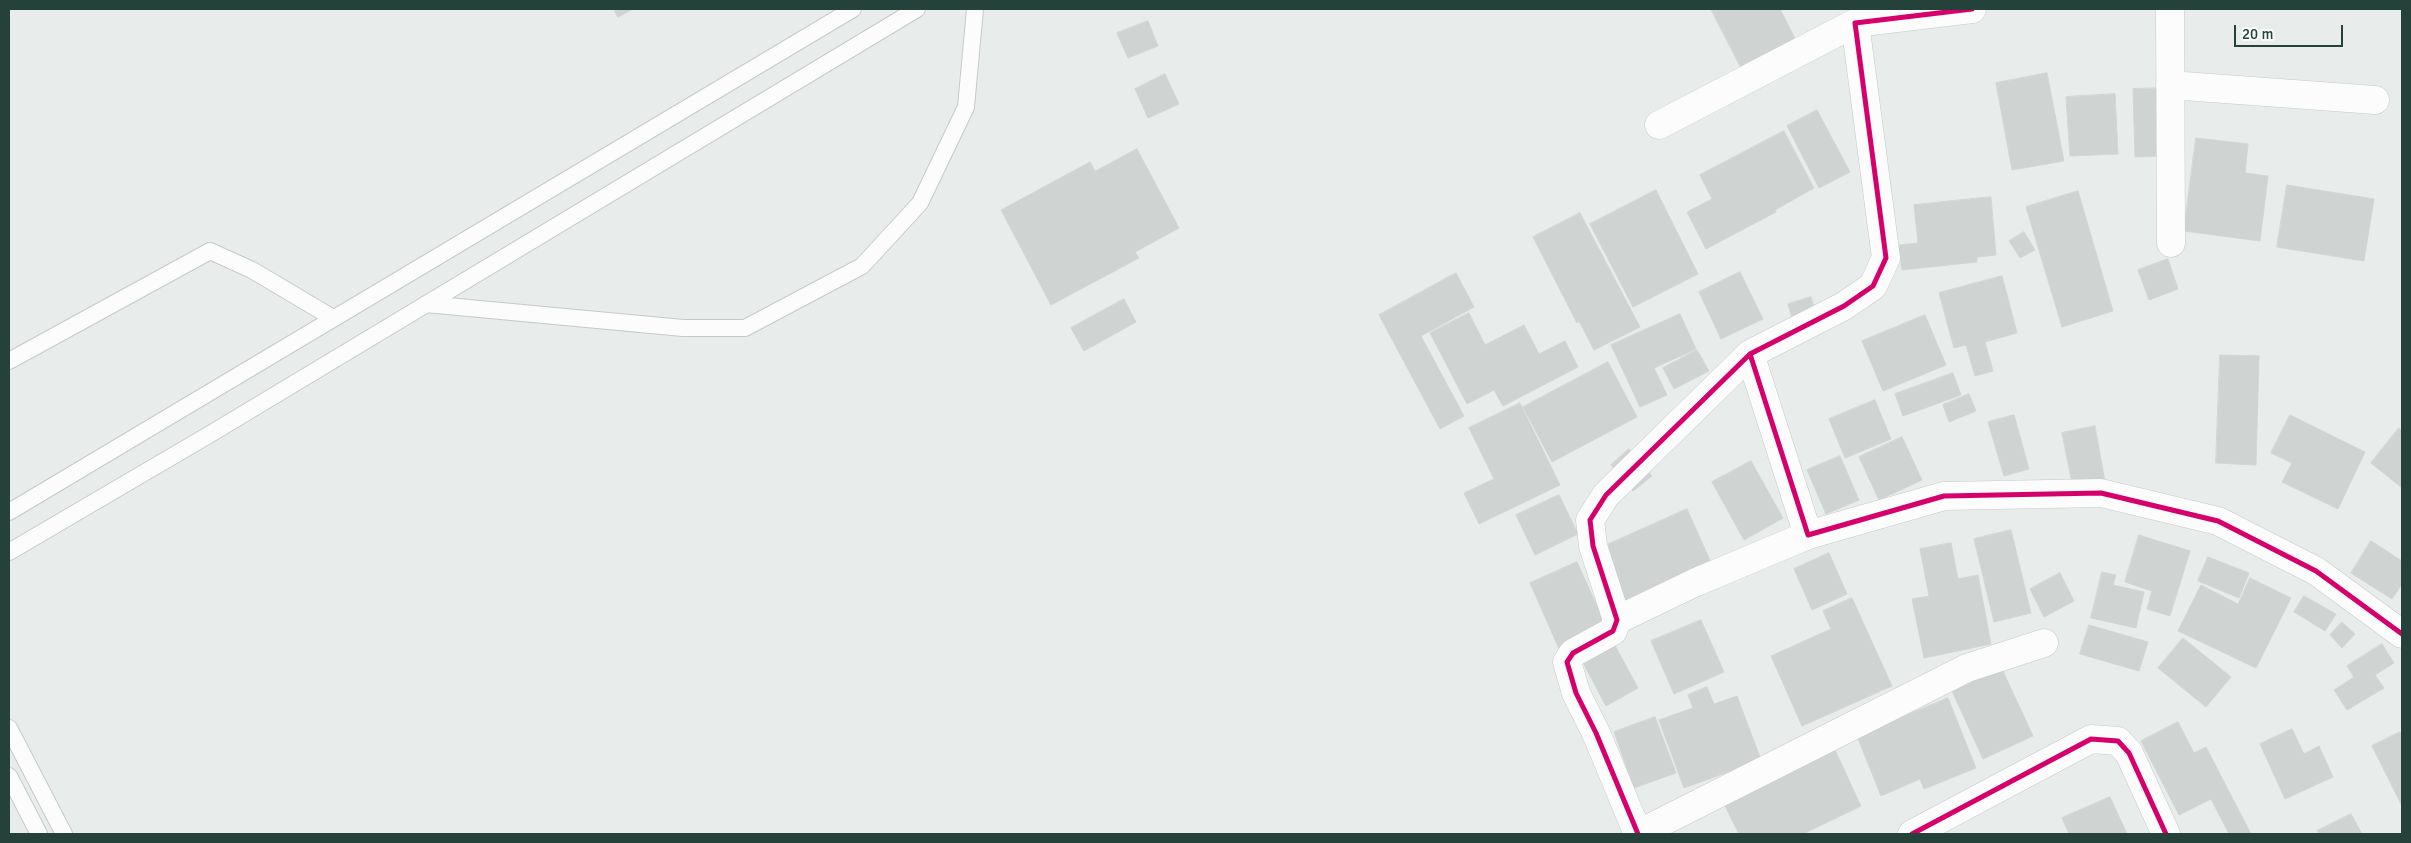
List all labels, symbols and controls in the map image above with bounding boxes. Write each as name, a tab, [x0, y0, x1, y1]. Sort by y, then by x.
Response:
scale bar	[2236, 15, 2345, 47]
text: 20 m	[2242, 25, 2273, 43]

